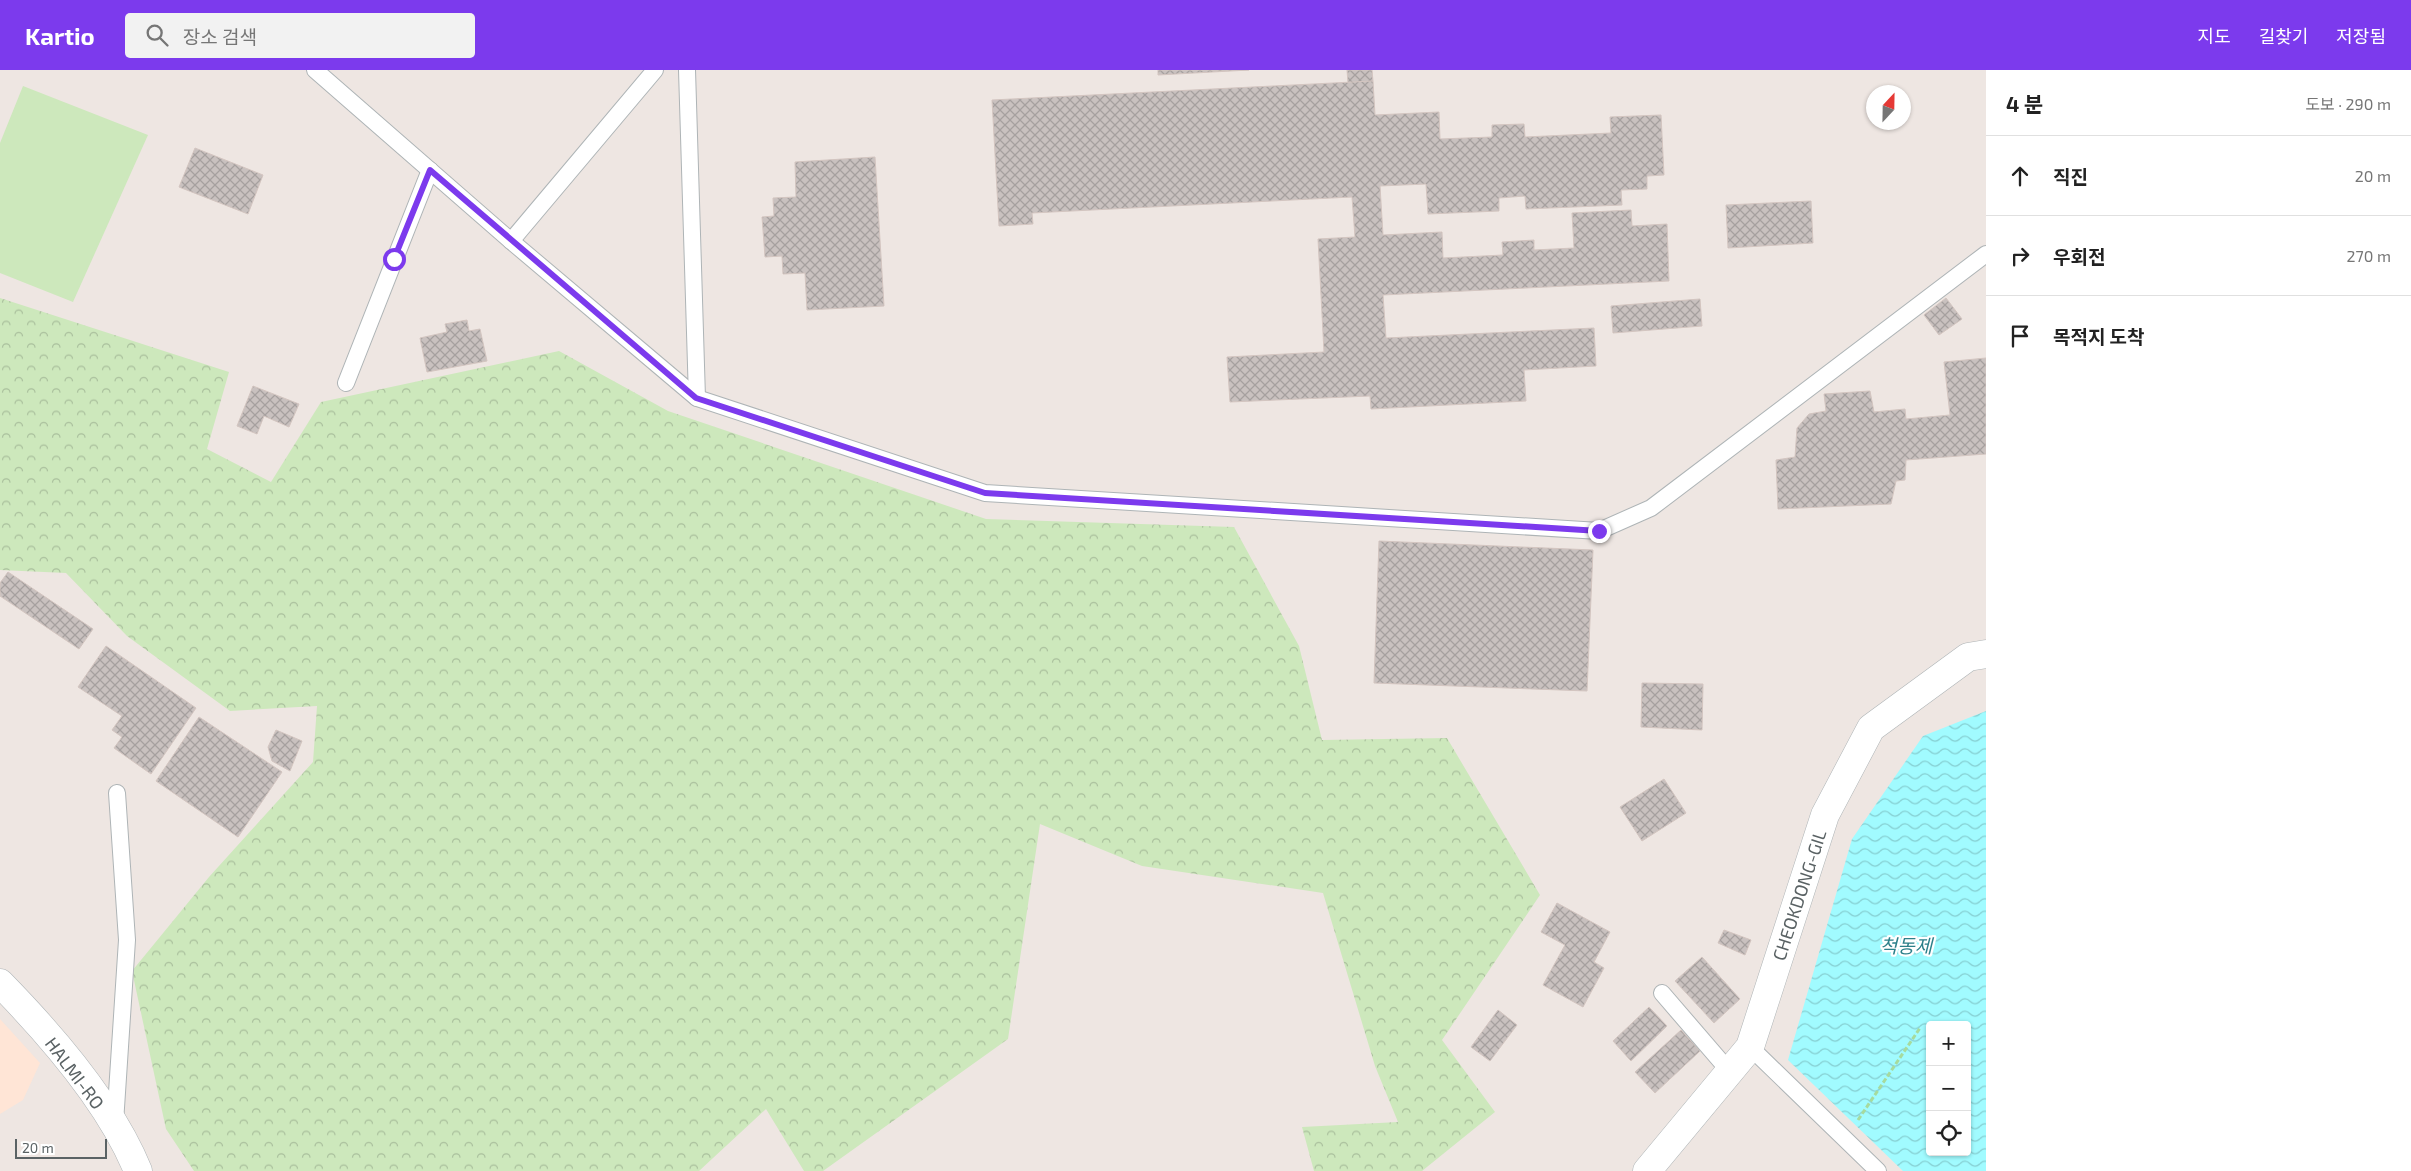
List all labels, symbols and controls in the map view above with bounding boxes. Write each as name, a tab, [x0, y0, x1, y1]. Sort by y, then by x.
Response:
search box	[125, 13, 475, 58]
text: Kartio	[25, 21, 95, 50]
icon: search	[143, 21, 171, 49]
text: 장소 검색	[183, 25, 257, 48]
text: 지도	[2198, 25, 2231, 47]
text: 길찾기	[2259, 25, 2308, 47]
text: 저장됨	[2336, 25, 2386, 47]
north arrow	[1866, 85, 1911, 130]
text: 4 분	[2006, 91, 2043, 116]
text: 도보 · 290 m	[2305, 94, 2391, 113]
icon: ahead	[2006, 162, 2034, 190]
text: 직진	[2053, 165, 2088, 188]
text: 20 m	[2355, 166, 2391, 185]
icon: right	[2006, 242, 2034, 270]
text: 우회전	[2053, 245, 2105, 268]
text: 270 m	[2347, 246, 2391, 265]
route start	[383, 248, 406, 271]
icon: arrive	[2006, 322, 2034, 350]
text: 목적지 도착	[2053, 325, 2145, 348]
route end	[1588, 520, 1611, 543]
street label: CHEOKDONG-GIL	[1767, 827, 1831, 963]
water label: 척동제	[1880, 934, 1935, 957]
map controls	[1926, 1021, 1971, 1156]
button: +	[1926, 1021, 1971, 1066]
street label: HALMI-RO	[41, 1033, 109, 1113]
button: −	[1926, 1066, 1971, 1111]
button: locate	[1926, 1111, 1971, 1156]
scale bar	[15, 1136, 108, 1159]
text: 20 m	[22, 1139, 54, 1156]

